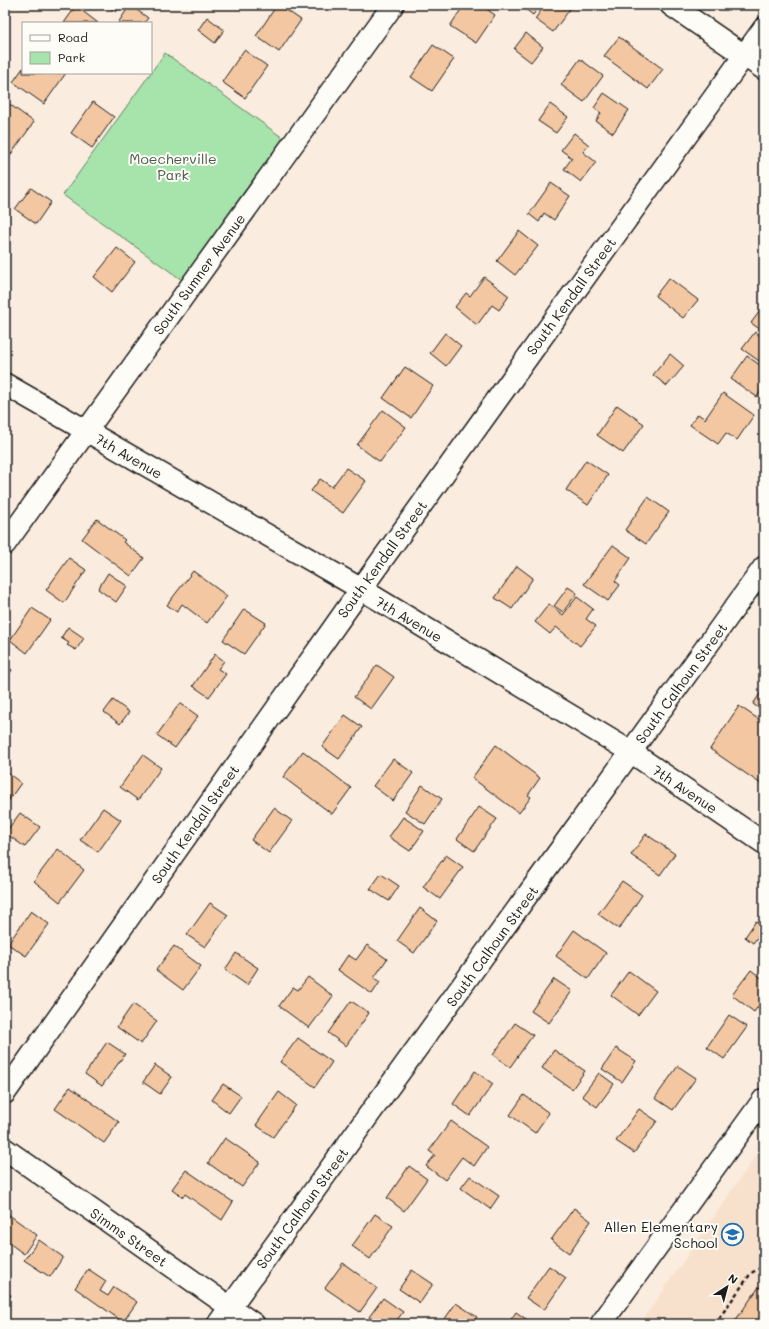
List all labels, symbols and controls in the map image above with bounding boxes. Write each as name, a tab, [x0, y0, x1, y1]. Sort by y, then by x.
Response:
legend	[22, 22, 152, 74]
text: Road	[58, 29, 88, 45]
text: Park	[58, 49, 85, 65]
park label: Moecherville Park	[129, 149, 217, 184]
street label: South Sumner Avenue	[149, 210, 249, 338]
street label: South Kendall Street	[522, 233, 620, 359]
street label: 7th Avenue	[92, 429, 166, 483]
street label: South Kendall Street	[333, 496, 431, 622]
street label: 7th Avenue	[372, 592, 446, 646]
street label: South Calhoun Street	[631, 619, 731, 747]
street label: 7th Avenue	[649, 760, 721, 818]
street label: South Kendall Street	[147, 761, 243, 887]
street label: South Calhoun Street	[442, 882, 542, 1010]
street label: South Calhoun Street	[252, 1144, 352, 1272]
street label: Simms Street	[87, 1203, 171, 1271]
place label: Allen Elementary School	[603, 1217, 718, 1252]
school or university icon: Allen Elementary School	[720, 1221, 746, 1247]
north arrow	[707, 1267, 747, 1307]
text: N	[725, 1270, 741, 1287]

